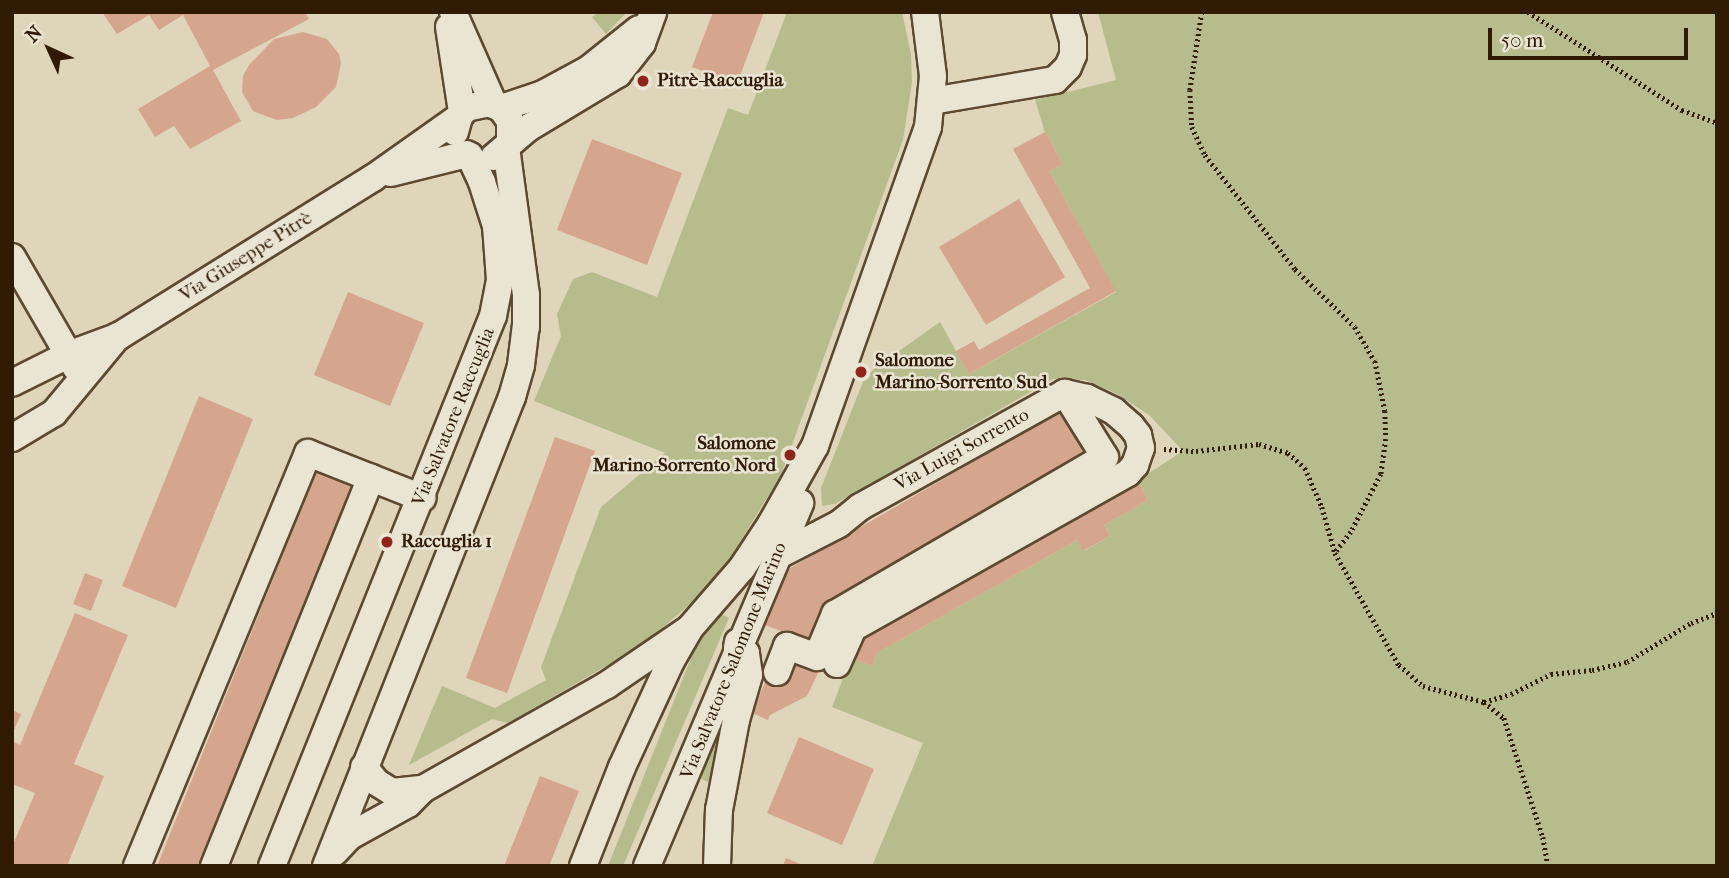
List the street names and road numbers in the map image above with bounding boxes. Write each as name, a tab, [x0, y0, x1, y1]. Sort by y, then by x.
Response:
street label: Via Giuseppe Pitrè	[175, 207, 317, 307]
street label: Via Salvatore Raccuglia	[408, 324, 500, 510]
street label: Via Luigi Sorrento	[891, 404, 1033, 496]
street label: Via Salvatore Salomone Marino	[676, 539, 792, 783]

